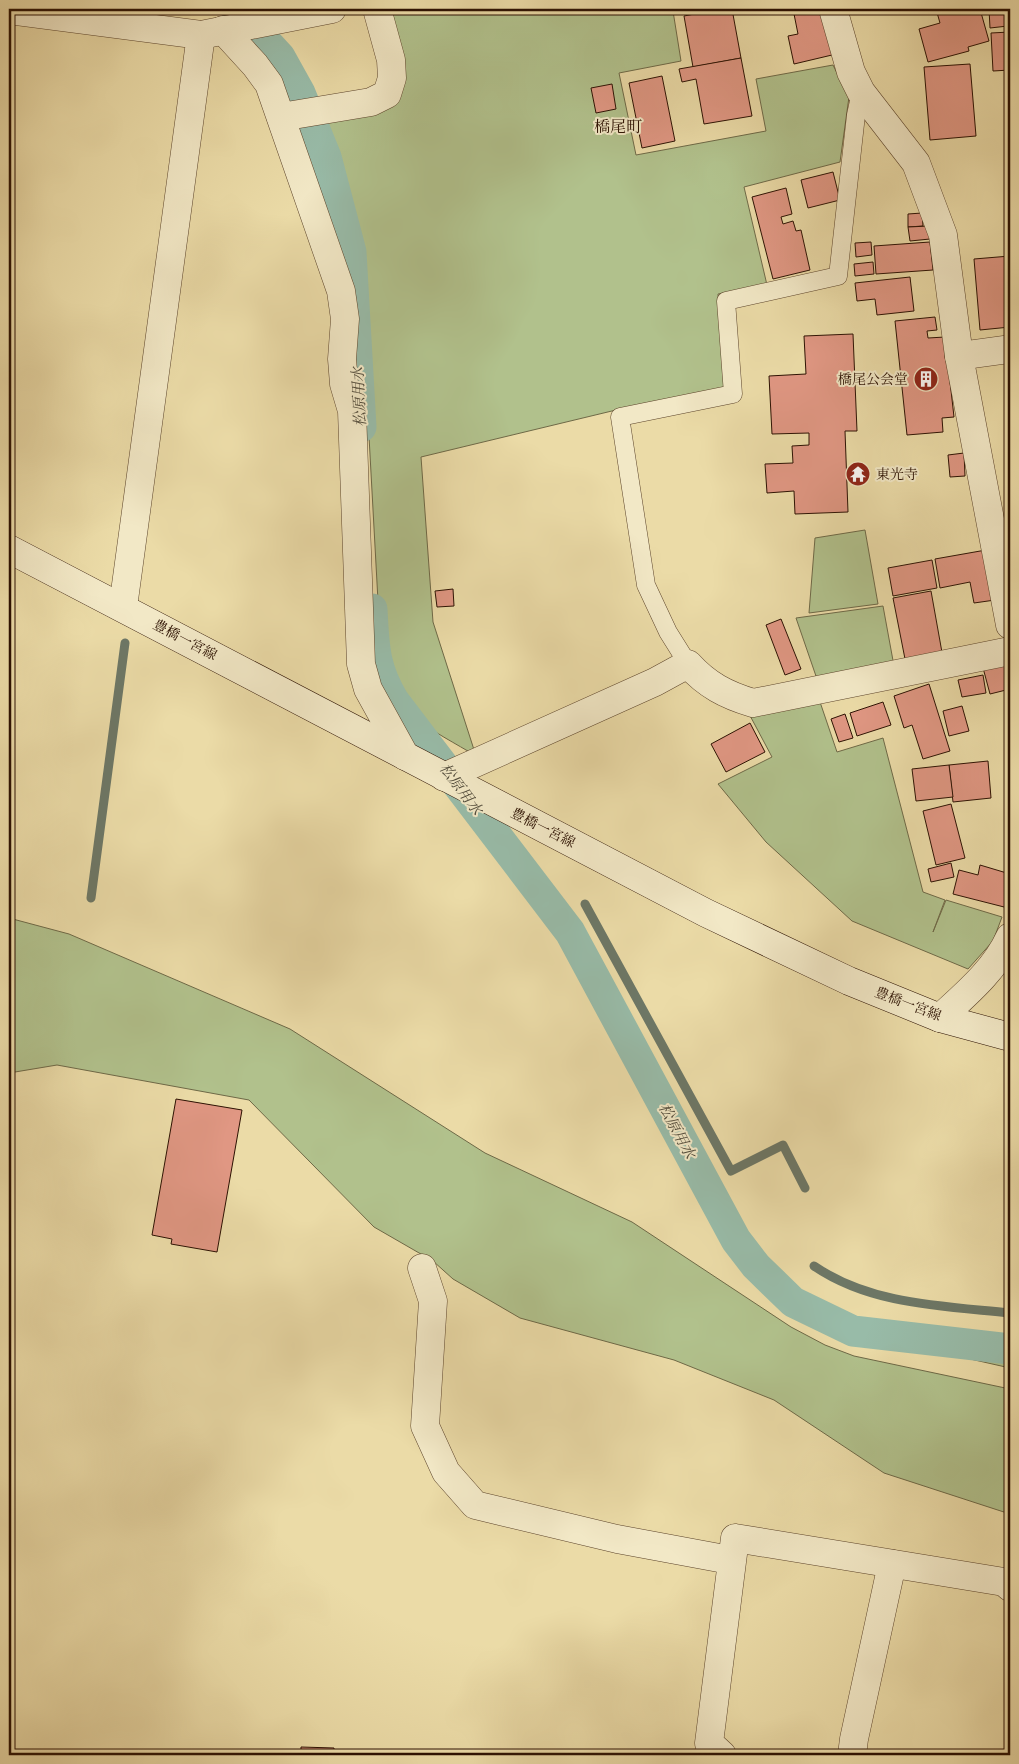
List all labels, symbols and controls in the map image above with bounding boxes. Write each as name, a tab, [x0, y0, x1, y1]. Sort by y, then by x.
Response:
district label: 橋尾町	[594, 117, 642, 136]
water label: 松原用水	[348, 365, 370, 427]
building icon: 橋尾公会堂	[913, 366, 939, 392]
place label: 橋尾公会堂	[838, 371, 908, 388]
temple icon: 東光寺	[845, 461, 871, 487]
place label: 東光寺	[876, 466, 918, 483]
street label: 豊橋一宮線	[150, 616, 220, 664]
water label: 松原用水	[436, 760, 487, 820]
street label: 豊橋一宮線	[508, 805, 578, 851]
street label: 豊橋一宮線	[872, 984, 944, 1024]
water label: 松原用水	[655, 1100, 700, 1163]

